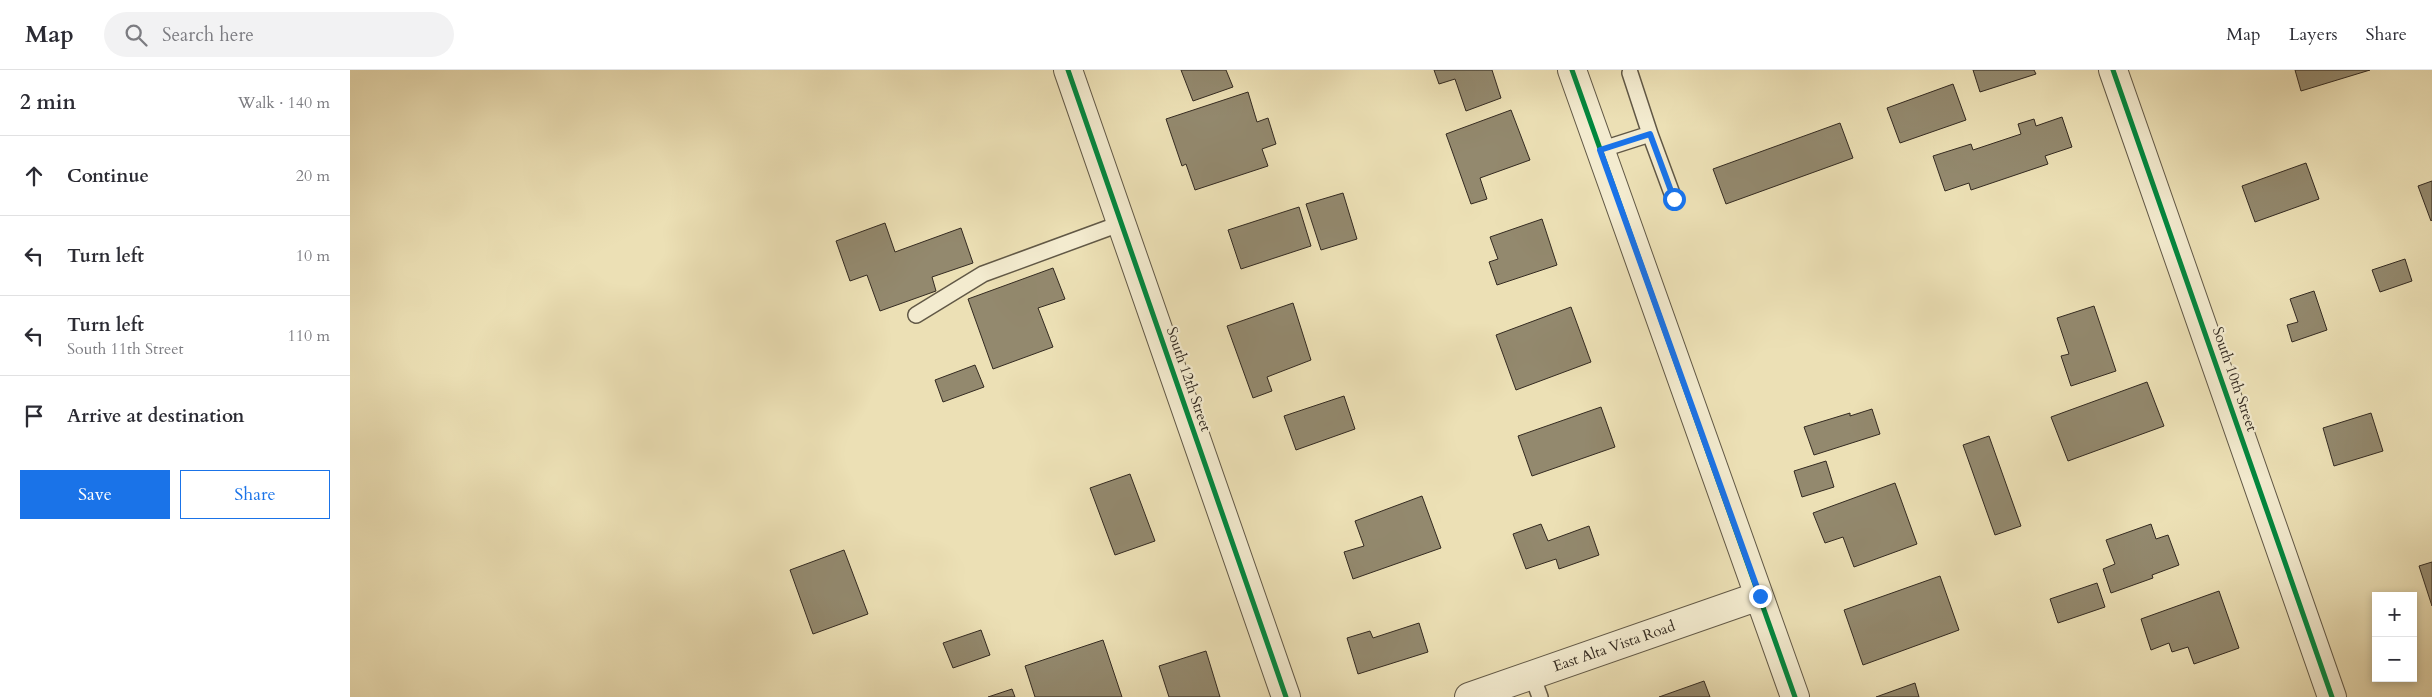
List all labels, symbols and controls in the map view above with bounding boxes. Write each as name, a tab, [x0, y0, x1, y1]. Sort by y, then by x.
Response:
search box	[104, 12, 454, 57]
text: Map	[25, 18, 74, 51]
icon: search	[122, 21, 150, 49]
text: Search here	[162, 22, 254, 48]
text: Map	[2226, 22, 2261, 47]
text: Layers	[2289, 22, 2338, 47]
text: Share	[2366, 22, 2407, 47]
text: 2 min	[20, 88, 76, 117]
text: Walk · 140 m	[238, 92, 330, 114]
icon: ahead	[20, 162, 48, 190]
text: Continue	[67, 163, 149, 189]
text: 20 m	[296, 165, 330, 187]
route start	[1663, 188, 1686, 211]
icon: left	[20, 242, 48, 270]
text: Turn left	[67, 243, 144, 269]
text: 10 m	[296, 245, 330, 267]
text: Turn left	[67, 312, 144, 338]
icon: left	[20, 322, 48, 350]
street label: South 12th Street	[1162, 324, 1216, 434]
street label: South 10th Street	[2208, 324, 2262, 434]
text: 110 m	[288, 325, 330, 347]
text: South 11th Street	[67, 338, 184, 360]
icon: arrive	[20, 402, 48, 430]
text: Arrive at destination	[67, 403, 244, 429]
button: Save	[20, 470, 170, 519]
button: Share	[180, 470, 330, 519]
route end	[1749, 585, 1772, 608]
map controls	[2372, 592, 2417, 682]
button: +	[2372, 592, 2417, 637]
street label: East Alta Vista Road	[1550, 616, 1678, 676]
button: −	[2372, 637, 2417, 682]

